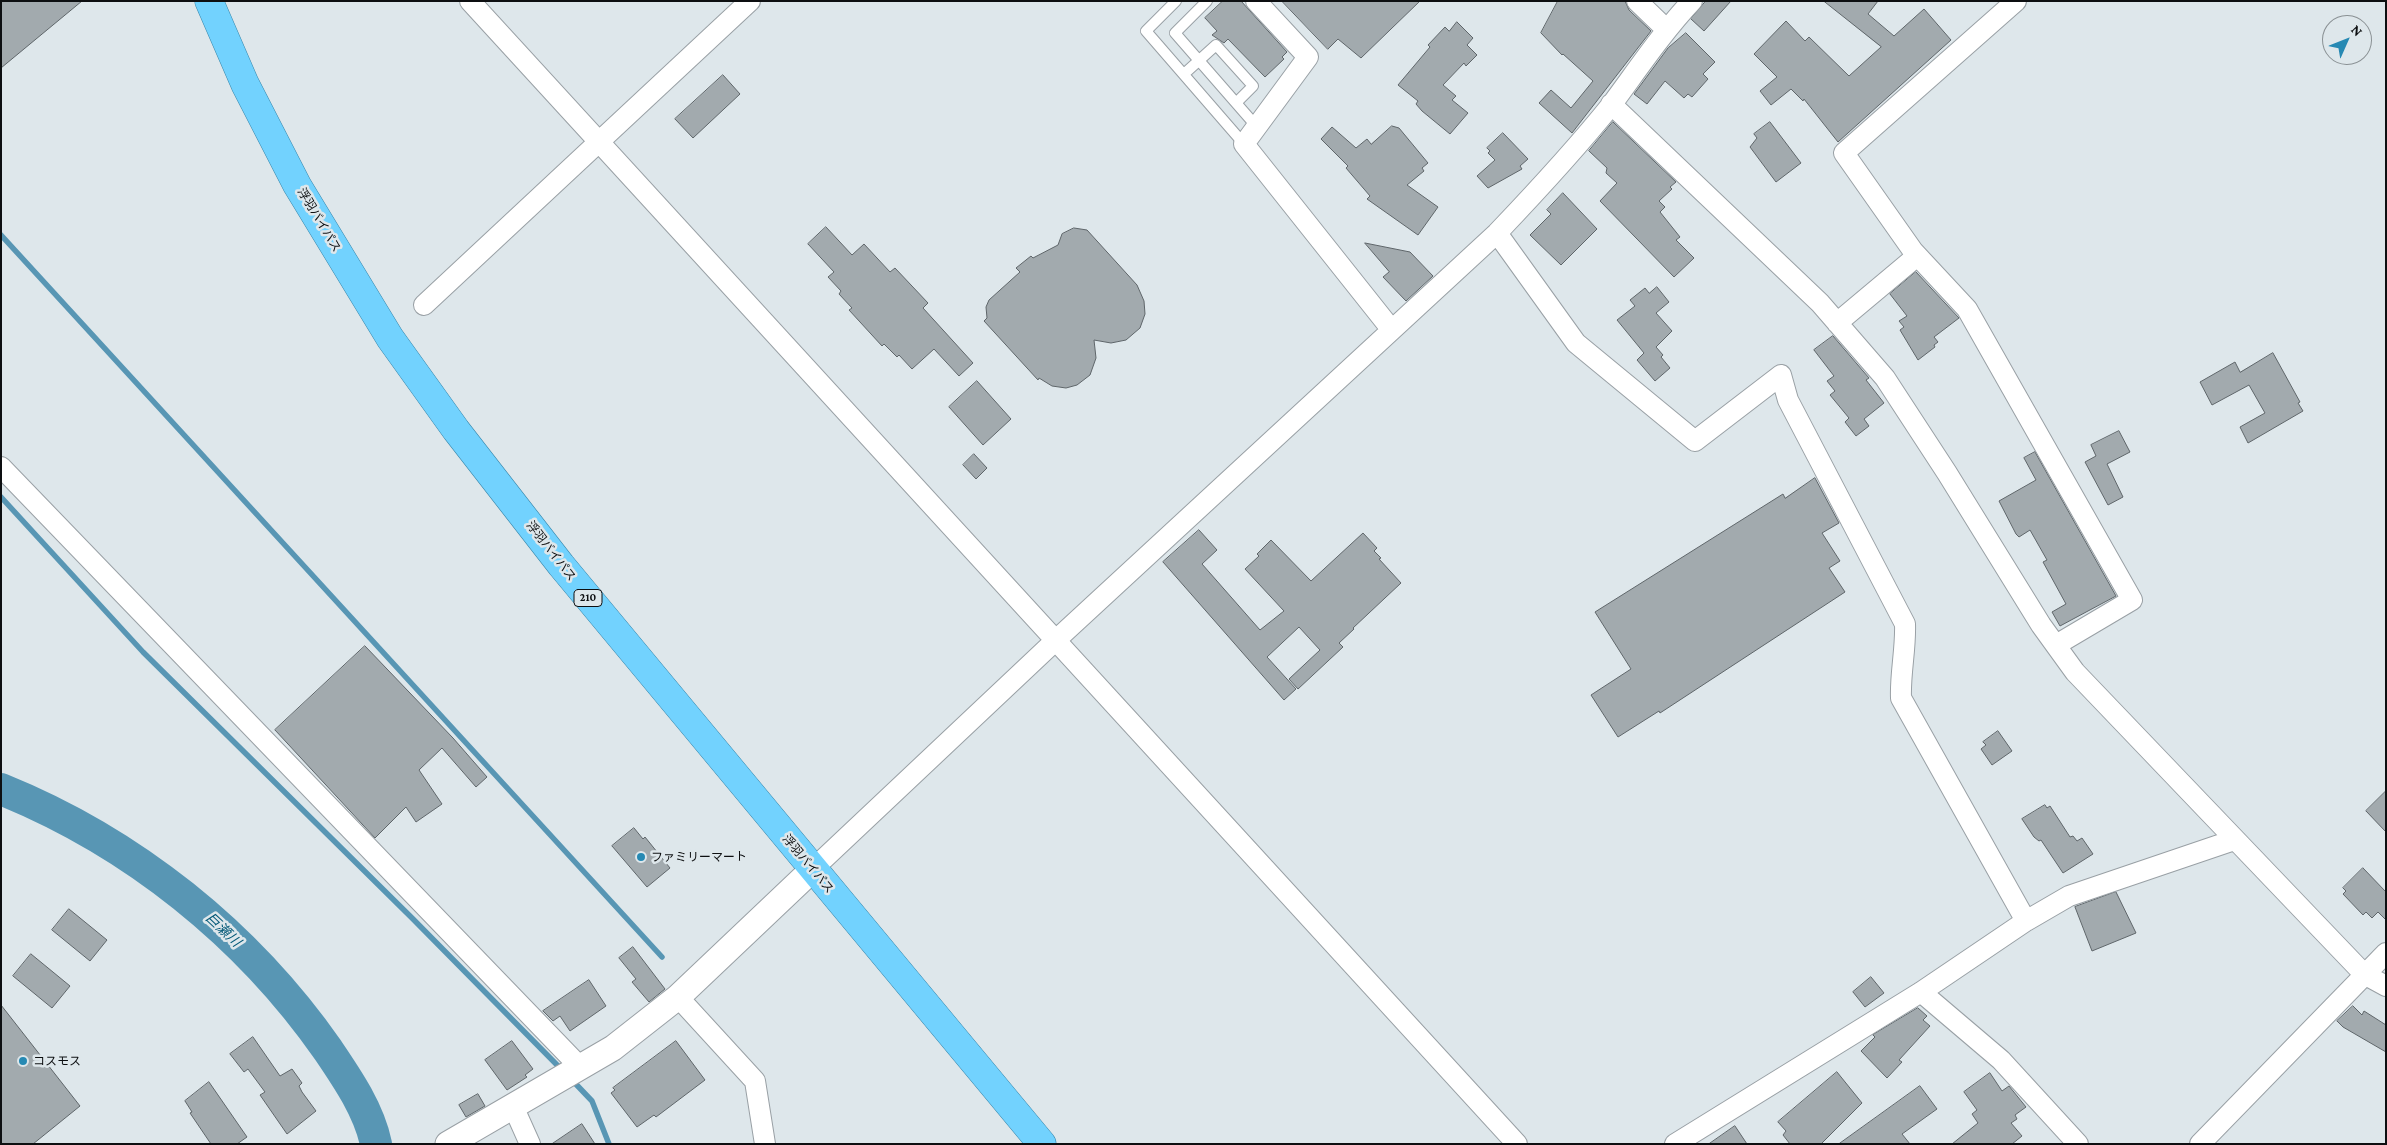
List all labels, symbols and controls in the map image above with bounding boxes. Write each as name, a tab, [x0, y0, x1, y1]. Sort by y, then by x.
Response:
north arrow	[2322, 15, 2372, 65]
text: N	[2348, 21, 2366, 39]
street label: 浮羽バイパス	[294, 185, 344, 255]
street label: 浮羽バイパス	[523, 518, 579, 584]
road number: 210	[574, 590, 602, 606]
street label: 浮羽バイパス	[779, 832, 837, 896]
place label: ファミリーマート	[651, 850, 747, 864]
marker: ファミリーマート	[635, 851, 647, 863]
water label: 巨瀬川	[202, 910, 244, 950]
place label: コスモス	[33, 1054, 81, 1068]
marker: コスモス	[17, 1055, 29, 1067]

